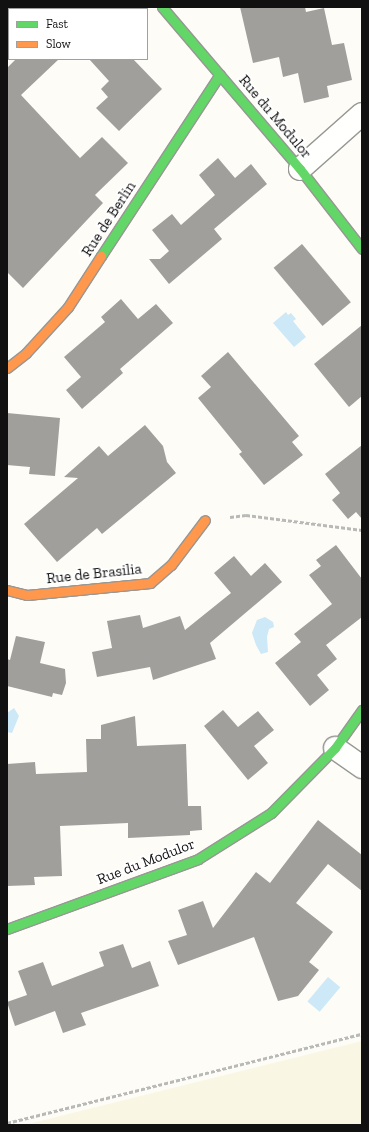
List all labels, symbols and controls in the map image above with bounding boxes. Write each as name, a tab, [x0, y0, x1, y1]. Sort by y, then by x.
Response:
legend	[8, 8, 148, 60]
text: Fast	[46, 17, 68, 31]
text: Slow	[46, 37, 71, 51]
street label: Rue du Modulor	[235, 72, 315, 162]
street label: Rue de Berlin	[78, 178, 140, 260]
street label: Rue de Brasilia	[46, 560, 142, 588]
street label: Rue du Modulor	[95, 835, 197, 889]

